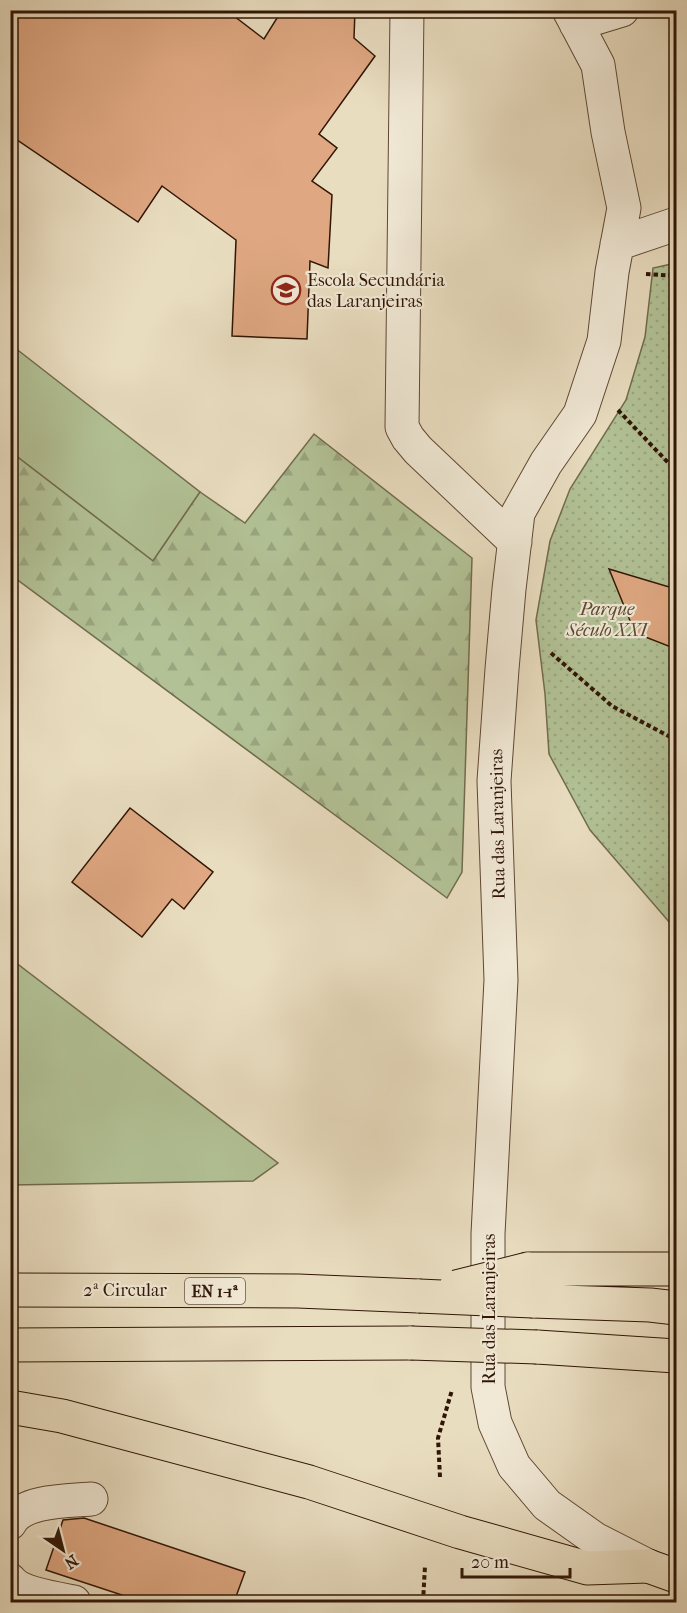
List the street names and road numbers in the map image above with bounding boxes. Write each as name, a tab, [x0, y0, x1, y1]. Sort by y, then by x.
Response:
street label: Rua das Laranjeiras	[486, 748, 510, 900]
street label: Rua das Laranjeiras	[479, 1233, 500, 1384]
road number: EN 1-1ª	[185, 1278, 245, 1304]
street label: 2ª Circular	[83, 1280, 167, 1301]

